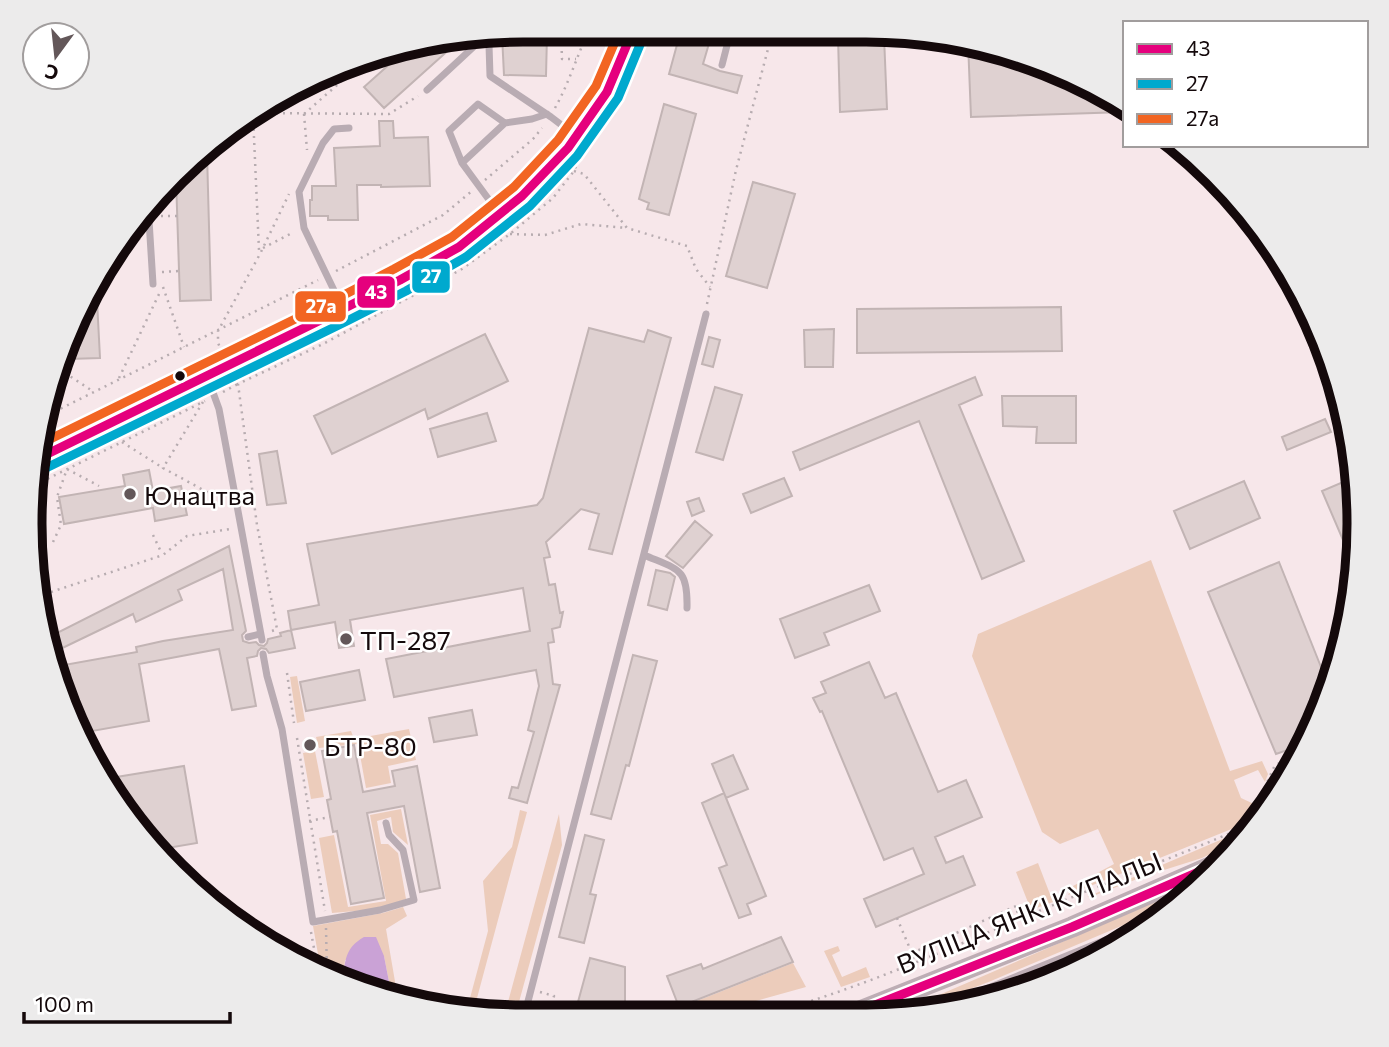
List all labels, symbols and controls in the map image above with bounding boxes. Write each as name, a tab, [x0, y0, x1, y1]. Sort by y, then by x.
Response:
north arrow	[21, 21, 91, 91]
legend	[1123, 21, 1368, 147]
text: 43	[1186, 35, 1211, 60]
text: С	[42, 60, 61, 86]
text: 27	[1186, 70, 1209, 95]
text: 27а	[1186, 105, 1219, 130]
line badge: 27	[411, 260, 451, 294]
text: 27	[420, 264, 442, 287]
line badge: 43	[356, 275, 396, 309]
text: 43	[365, 280, 387, 303]
line badge: 27а	[294, 290, 347, 323]
text: 27а	[306, 294, 336, 317]
unlabelled marker	[173, 369, 187, 383]
place label: Юнацтва	[144, 479, 255, 510]
marker: Юнацтва	[122, 486, 138, 502]
place label: ТП-287	[360, 624, 451, 655]
marker: ТП-287	[338, 631, 354, 647]
place label: БТР-80	[324, 730, 417, 761]
marker: БТР-80	[302, 737, 318, 753]
street label: ВУЛІЦА ЯНКІ КУПАЛЫ	[892, 845, 1166, 979]
scale bar	[24, 981, 231, 1025]
text: 100 m	[35, 991, 94, 1016]

